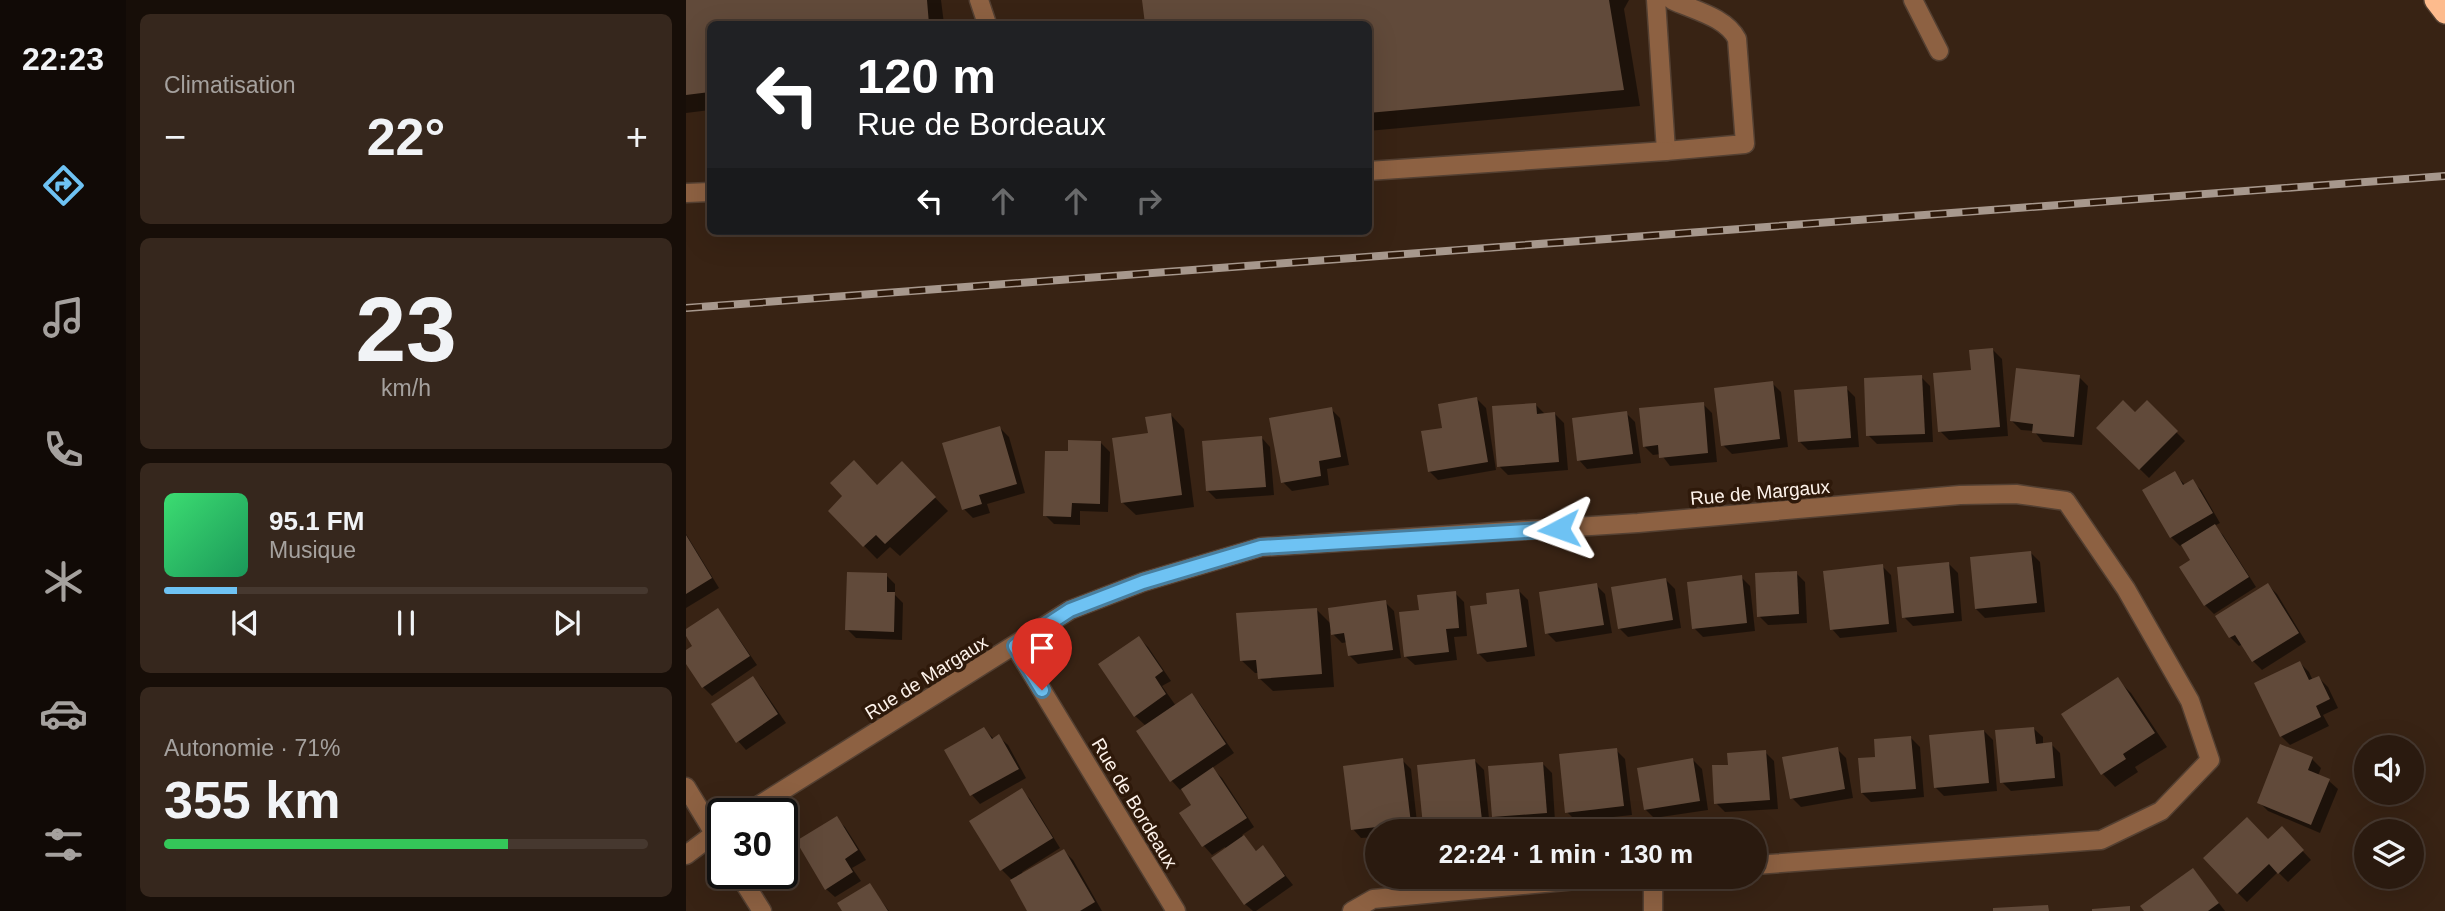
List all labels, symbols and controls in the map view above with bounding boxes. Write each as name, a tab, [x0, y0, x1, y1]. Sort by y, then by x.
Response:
text: 22:23	[22, 41, 104, 77]
icon: left	[742, 49, 833, 140]
text: 120 m	[857, 49, 996, 103]
text: Climatisation	[164, 72, 296, 98]
text: Rue de Bordeaux	[857, 106, 1106, 142]
text: 22°	[367, 108, 445, 166]
text: −	[164, 116, 186, 158]
text: +	[626, 116, 648, 158]
icon: directions	[39, 161, 88, 210]
icon: left	[911, 182, 949, 220]
icon: ahead	[984, 182, 1022, 220]
icon: ahead	[1057, 182, 1095, 220]
icon: right	[1130, 182, 1168, 220]
text: 23	[355, 279, 457, 380]
icon: music	[39, 293, 88, 342]
text: km/h	[381, 375, 431, 401]
icon: phone	[39, 425, 88, 474]
street label: Rue de Margaux	[1689, 476, 1831, 509]
position arrow	[1522, 492, 1596, 566]
text: 95.1 FM	[269, 506, 364, 536]
text: Musique	[269, 537, 356, 563]
icon: climate	[39, 557, 88, 606]
icon: previous	[226, 604, 264, 642]
icon: pause	[387, 604, 425, 642]
icon: next	[548, 604, 586, 642]
pin	[1012, 618, 1072, 690]
icon: arrive	[1023, 629, 1061, 667]
street label: Rue de Margaux	[861, 631, 992, 724]
icon: car	[39, 689, 88, 738]
street label: Rue de Bordeaux	[1087, 734, 1182, 872]
text: Autonomie · 71%	[164, 735, 340, 761]
map controls	[2354, 735, 2424, 889]
button: sound	[2354, 735, 2424, 805]
text: 355 km	[164, 771, 340, 829]
speed limit sign: 30	[707, 798, 798, 889]
button: layers	[2354, 819, 2424, 889]
icon: filters	[39, 820, 88, 869]
text: 22:24 · 1 min · 130 m	[1439, 839, 1693, 869]

